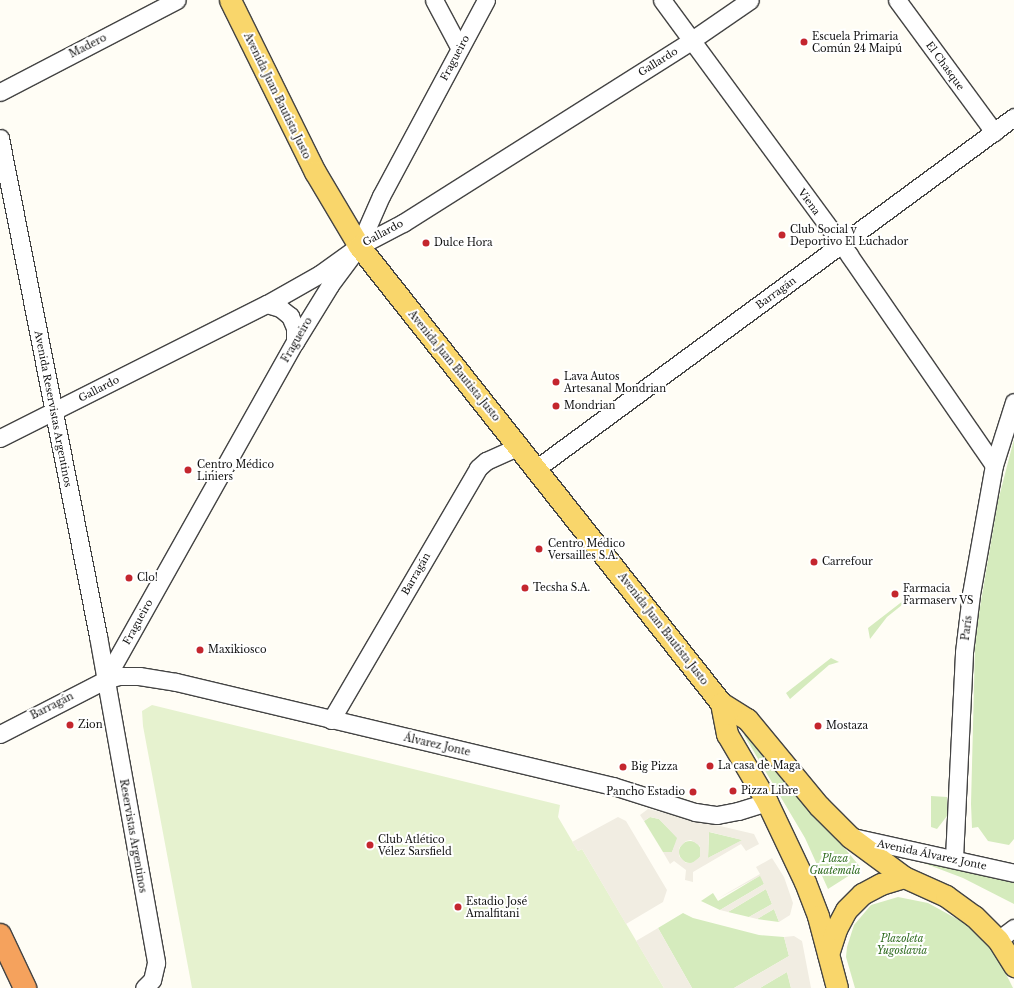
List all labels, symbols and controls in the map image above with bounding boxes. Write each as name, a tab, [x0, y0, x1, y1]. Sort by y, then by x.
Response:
place label: Escuela Primaria Común 24 Maipú	[812, 30, 902, 54]
street label: Avenida Juan Bautista Justo	[241, 31, 313, 161]
street label: Madero	[67, 32, 109, 60]
street label: Fragueiro	[438, 33, 472, 83]
marker: Escuela Primaria Común 24 Maipú	[799, 37, 809, 47]
street label: El Chasque	[923, 39, 967, 93]
street label: Gallardo	[636, 45, 680, 79]
street label: Viena	[796, 187, 822, 217]
street label: Gallardo	[361, 217, 405, 249]
place label: Club Social y Deportivo El Luchador	[790, 223, 908, 246]
marker: Club Social y Deportivo El Luchador	[777, 230, 787, 240]
place label: Dulce Hora	[434, 237, 493, 249]
marker: Dulce Hora	[421, 238, 431, 248]
street label: Barragán	[754, 274, 798, 312]
street label: Avenida Juan Bautista Justo	[406, 308, 502, 424]
street label: Fragueiro	[279, 315, 315, 365]
street label: Avenida Reservistas Argentinos	[32, 329, 74, 489]
place label: Lava Autos Artesanal Mondrian	[564, 370, 666, 394]
street label: Gallardo	[77, 374, 121, 404]
marker: Lava Autos Artesanal Mondrian	[551, 377, 561, 387]
place label: Mondrian	[564, 400, 615, 412]
marker: Mondrian	[551, 401, 561, 411]
place label: Centro Médico Liniers	[197, 458, 274, 482]
marker: Centro Médico Liniers	[182, 464, 194, 476]
place label: Centro Médico Versailles S.A.	[548, 537, 625, 560]
marker: Centro Médico Versailles S.A.	[533, 543, 545, 555]
street label: Barragán	[399, 551, 433, 597]
place label: Carrefour	[822, 556, 873, 568]
marker: Carrefour	[809, 557, 819, 567]
street label: Avenida Juan Bautista Justo	[615, 571, 711, 687]
place label: Clo!	[137, 572, 158, 584]
marker: Clo!	[124, 573, 134, 583]
place label: Tecsha S.A.	[533, 582, 590, 594]
place label: Farmacia Farmaserv VS	[903, 582, 974, 606]
marker: Tecsha S.A.	[520, 583, 530, 593]
marker: Farmacia Farmaserv VS	[890, 589, 900, 599]
street label: Fragueiro	[121, 597, 155, 647]
street label: París	[960, 615, 974, 641]
place label: Maxikiosco	[208, 644, 266, 656]
marker: Maxikiosco	[195, 645, 205, 655]
street label: Barragán	[28, 690, 76, 722]
place label: Zion	[78, 719, 103, 731]
marker: Zion	[65, 720, 75, 730]
place label: Mostaza	[826, 720, 868, 732]
marker: Mostaza	[813, 721, 823, 731]
street label: Álvarez Jonte	[403, 732, 471, 758]
place label: La casa de Maga	[718, 760, 801, 772]
place label: Big Pizza	[631, 761, 678, 773]
marker: La casa de Maga	[705, 761, 715, 771]
marker: Big Pizza	[618, 762, 628, 772]
street label: Reservistas Argentinos	[117, 778, 149, 894]
place label: Pizza Libre	[741, 785, 798, 797]
place label: Pancho Estadio	[606, 786, 685, 798]
marker: Pizza Libre	[728, 786, 738, 796]
marker: Pancho Estadio	[688, 787, 698, 797]
place label: Club Atlético Vélez Sarsfield	[378, 833, 452, 856]
street label: Avenida Álvarez Jonte	[876, 837, 988, 873]
marker: Club Atlético Vélez Sarsfield	[365, 840, 375, 850]
park label: Plaza Guatemala	[809, 852, 861, 876]
place label: Estadio José Amalfitani	[466, 895, 527, 918]
marker: Estadio José Amalfitani	[453, 902, 463, 912]
park label: Plazoleta Yugoslavia	[877, 932, 927, 956]

